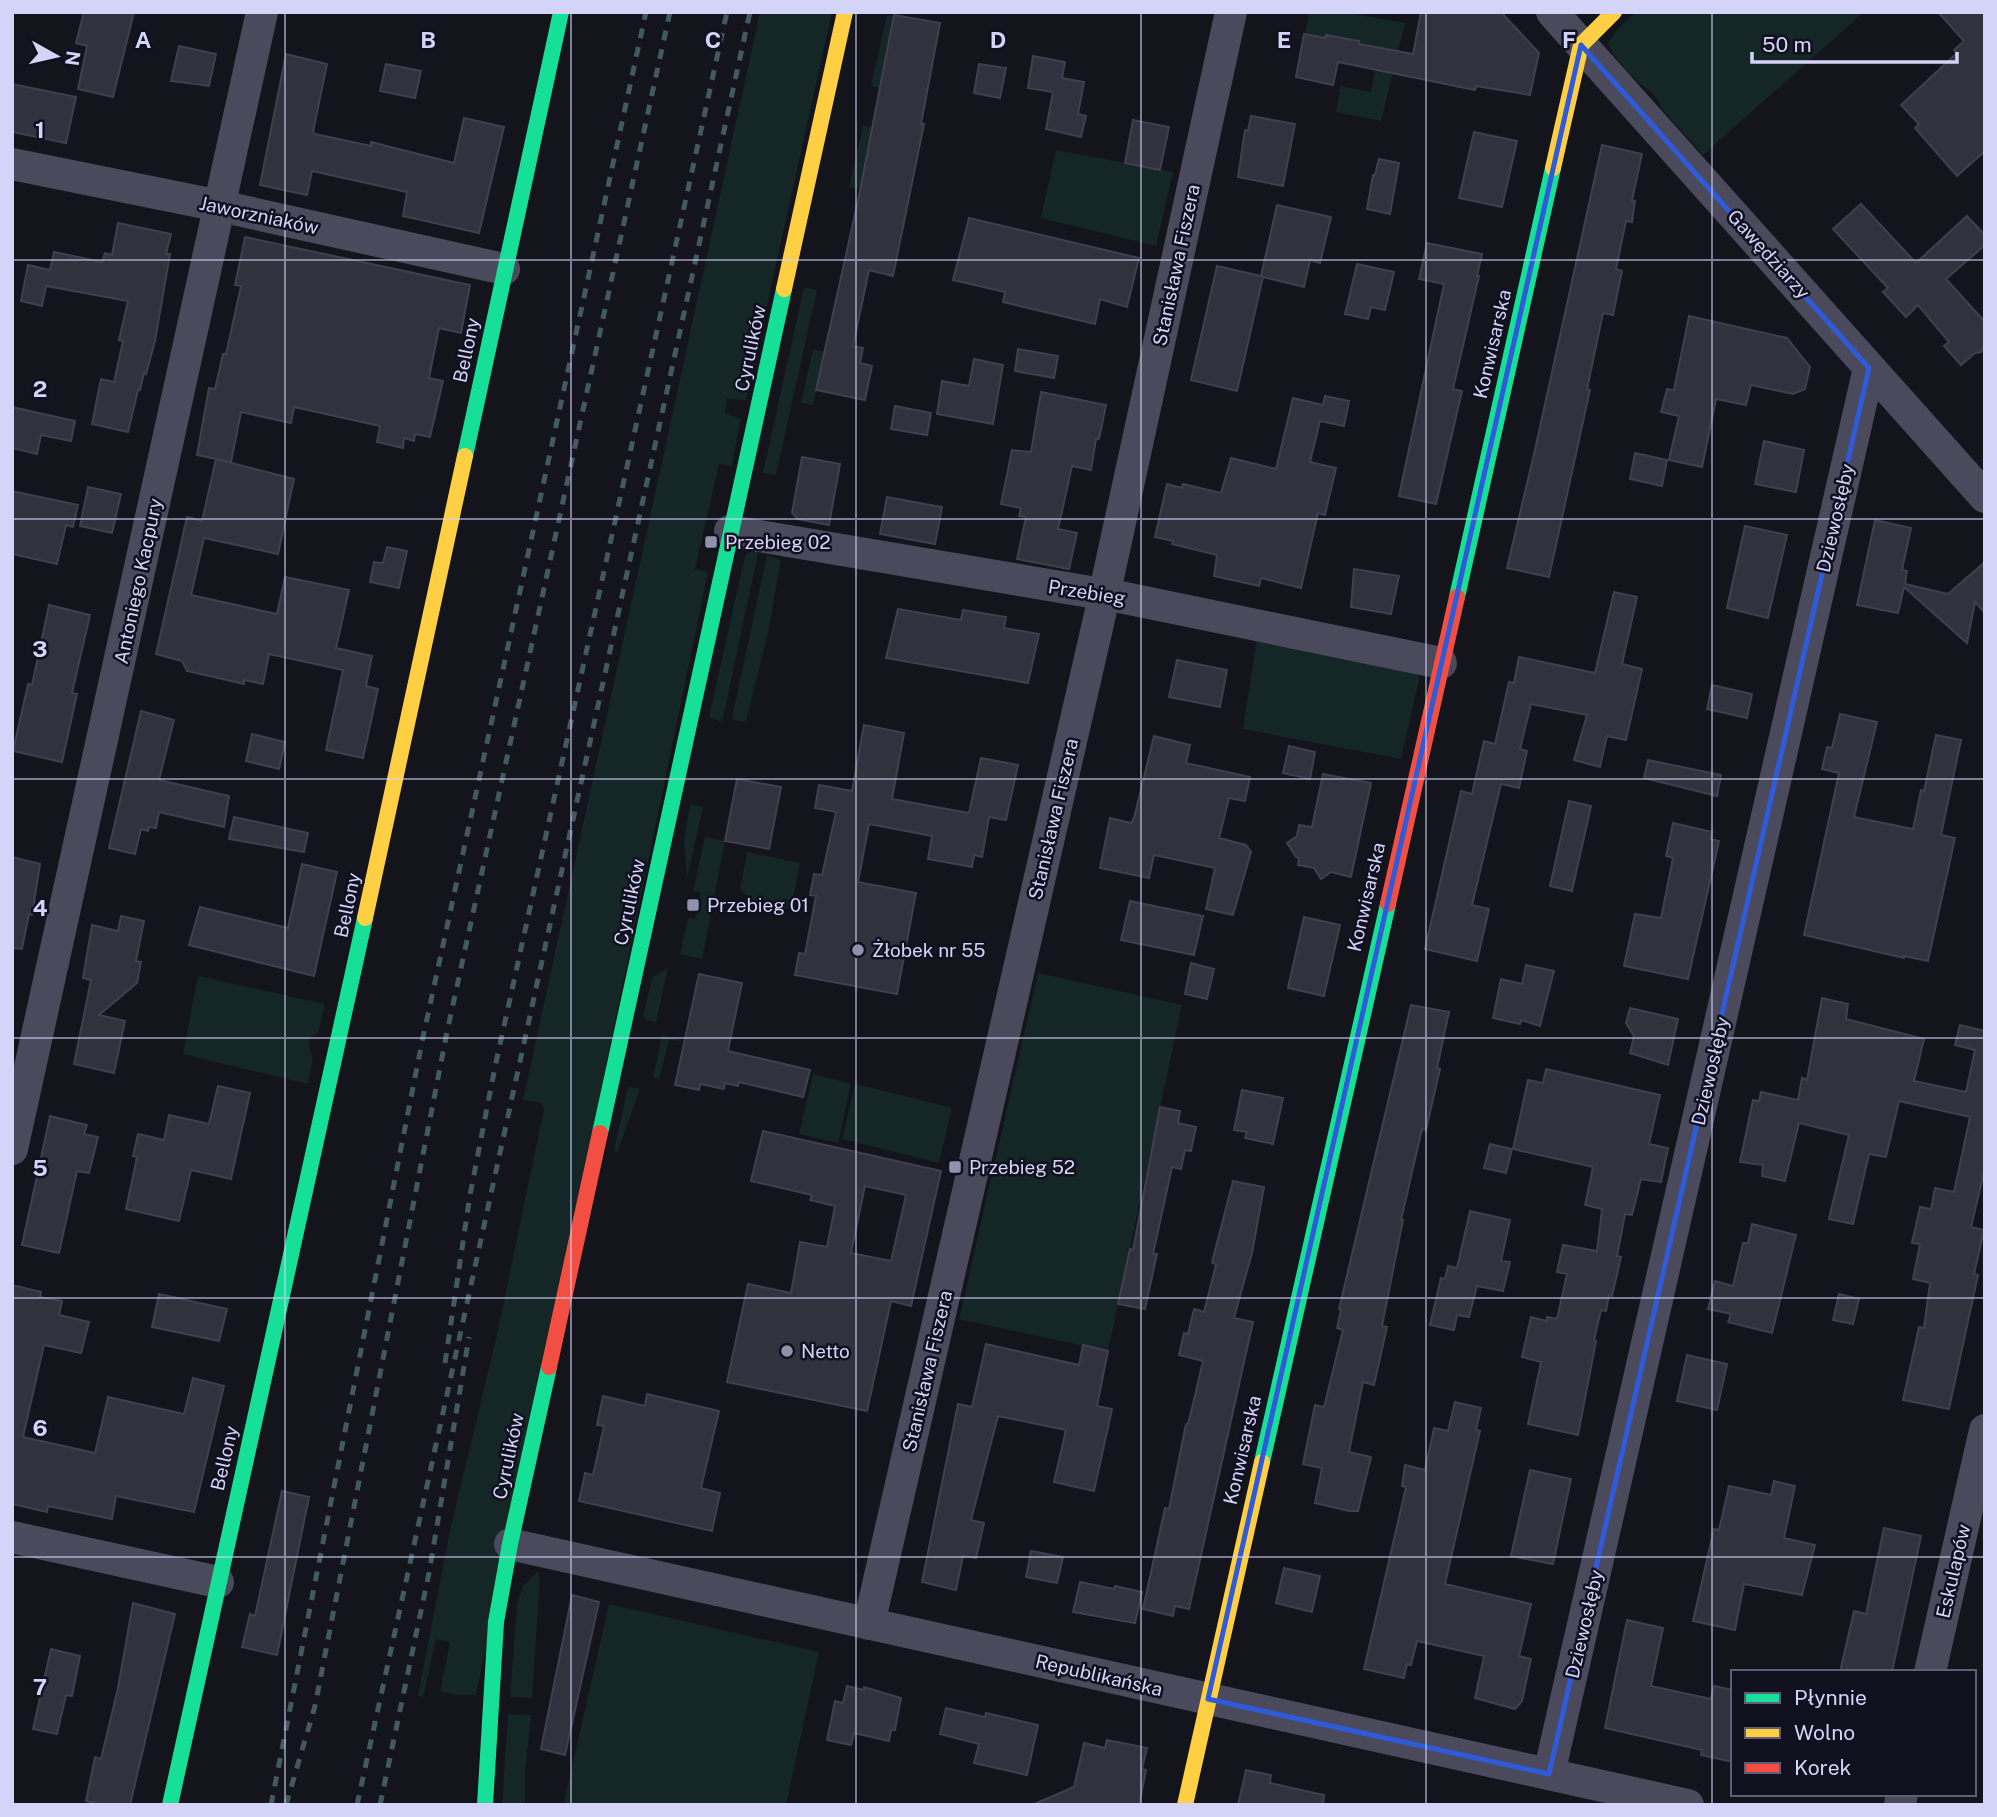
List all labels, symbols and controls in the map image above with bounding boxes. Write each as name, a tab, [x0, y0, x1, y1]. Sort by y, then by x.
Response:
north arrow	[21, 21, 91, 91]
scale bar	[1752, 21, 1957, 65]
text: A	[135, 26, 152, 53]
text: B	[420, 26, 436, 53]
text: C	[705, 26, 721, 53]
text: D	[990, 26, 1006, 53]
text: E	[1277, 26, 1291, 53]
text: F	[1562, 26, 1576, 53]
text: 50 m	[1762, 32, 1812, 57]
text: N	[61, 49, 85, 67]
text: 1	[35, 116, 45, 143]
street label: Stanisława Fiszera	[1148, 182, 1204, 348]
street label: Jaworzniaków	[197, 192, 321, 238]
street label: Gawędziarzy	[1723, 205, 1815, 303]
street label: Konwisarska	[1469, 287, 1515, 401]
street label: Cyrulików	[730, 303, 770, 393]
street label: Bellony	[448, 315, 484, 385]
text: 2	[33, 375, 47, 402]
street label: Dziewosłęby	[1812, 461, 1858, 575]
street label: Antoniego Kacpury	[110, 496, 166, 666]
place label: Przebieg 02	[725, 531, 831, 553]
marker: Przebieg 02	[703, 534, 719, 550]
street label: Przebieg	[1047, 575, 1127, 609]
text: 3	[32, 635, 48, 662]
street label: Stanisława Fiszera	[1024, 736, 1082, 902]
street label: Konwisarska	[1343, 840, 1389, 954]
street label: Cyrulików	[609, 857, 649, 947]
street label: Bellony	[329, 870, 365, 940]
text: 4	[32, 894, 48, 921]
place label: Przebieg 01	[707, 894, 809, 916]
marker: Przebieg 01	[685, 897, 701, 913]
place label: Żłobek nr 55	[872, 939, 986, 961]
marker: Żłobek nr 55	[850, 942, 866, 958]
street label: Dziewosłęby	[1687, 1014, 1733, 1128]
text: 5	[32, 1154, 48, 1181]
place label: Przebieg 52	[969, 1156, 1075, 1178]
marker: Przebieg 52	[947, 1159, 963, 1175]
street label: Stanisława Fiszera	[898, 1288, 956, 1454]
place label: Netto	[801, 1340, 850, 1362]
marker: Netto	[779, 1343, 795, 1359]
street label: Konwisarska	[1219, 1393, 1265, 1507]
street label: Cyrulików	[488, 1411, 528, 1501]
text: 6	[32, 1414, 48, 1441]
street label: Bellony	[206, 1423, 242, 1493]
street label: Eskulapów	[1932, 1522, 1975, 1620]
street label: Dziewosłęby	[1561, 1567, 1607, 1681]
street label: Republikańska	[1033, 1650, 1165, 1700]
legend	[1731, 1670, 1976, 1796]
text: 7	[33, 1673, 47, 1700]
text: Płynnie	[1794, 1685, 1867, 1710]
text: Wolno	[1794, 1720, 1855, 1745]
text: Korek	[1794, 1755, 1852, 1780]

